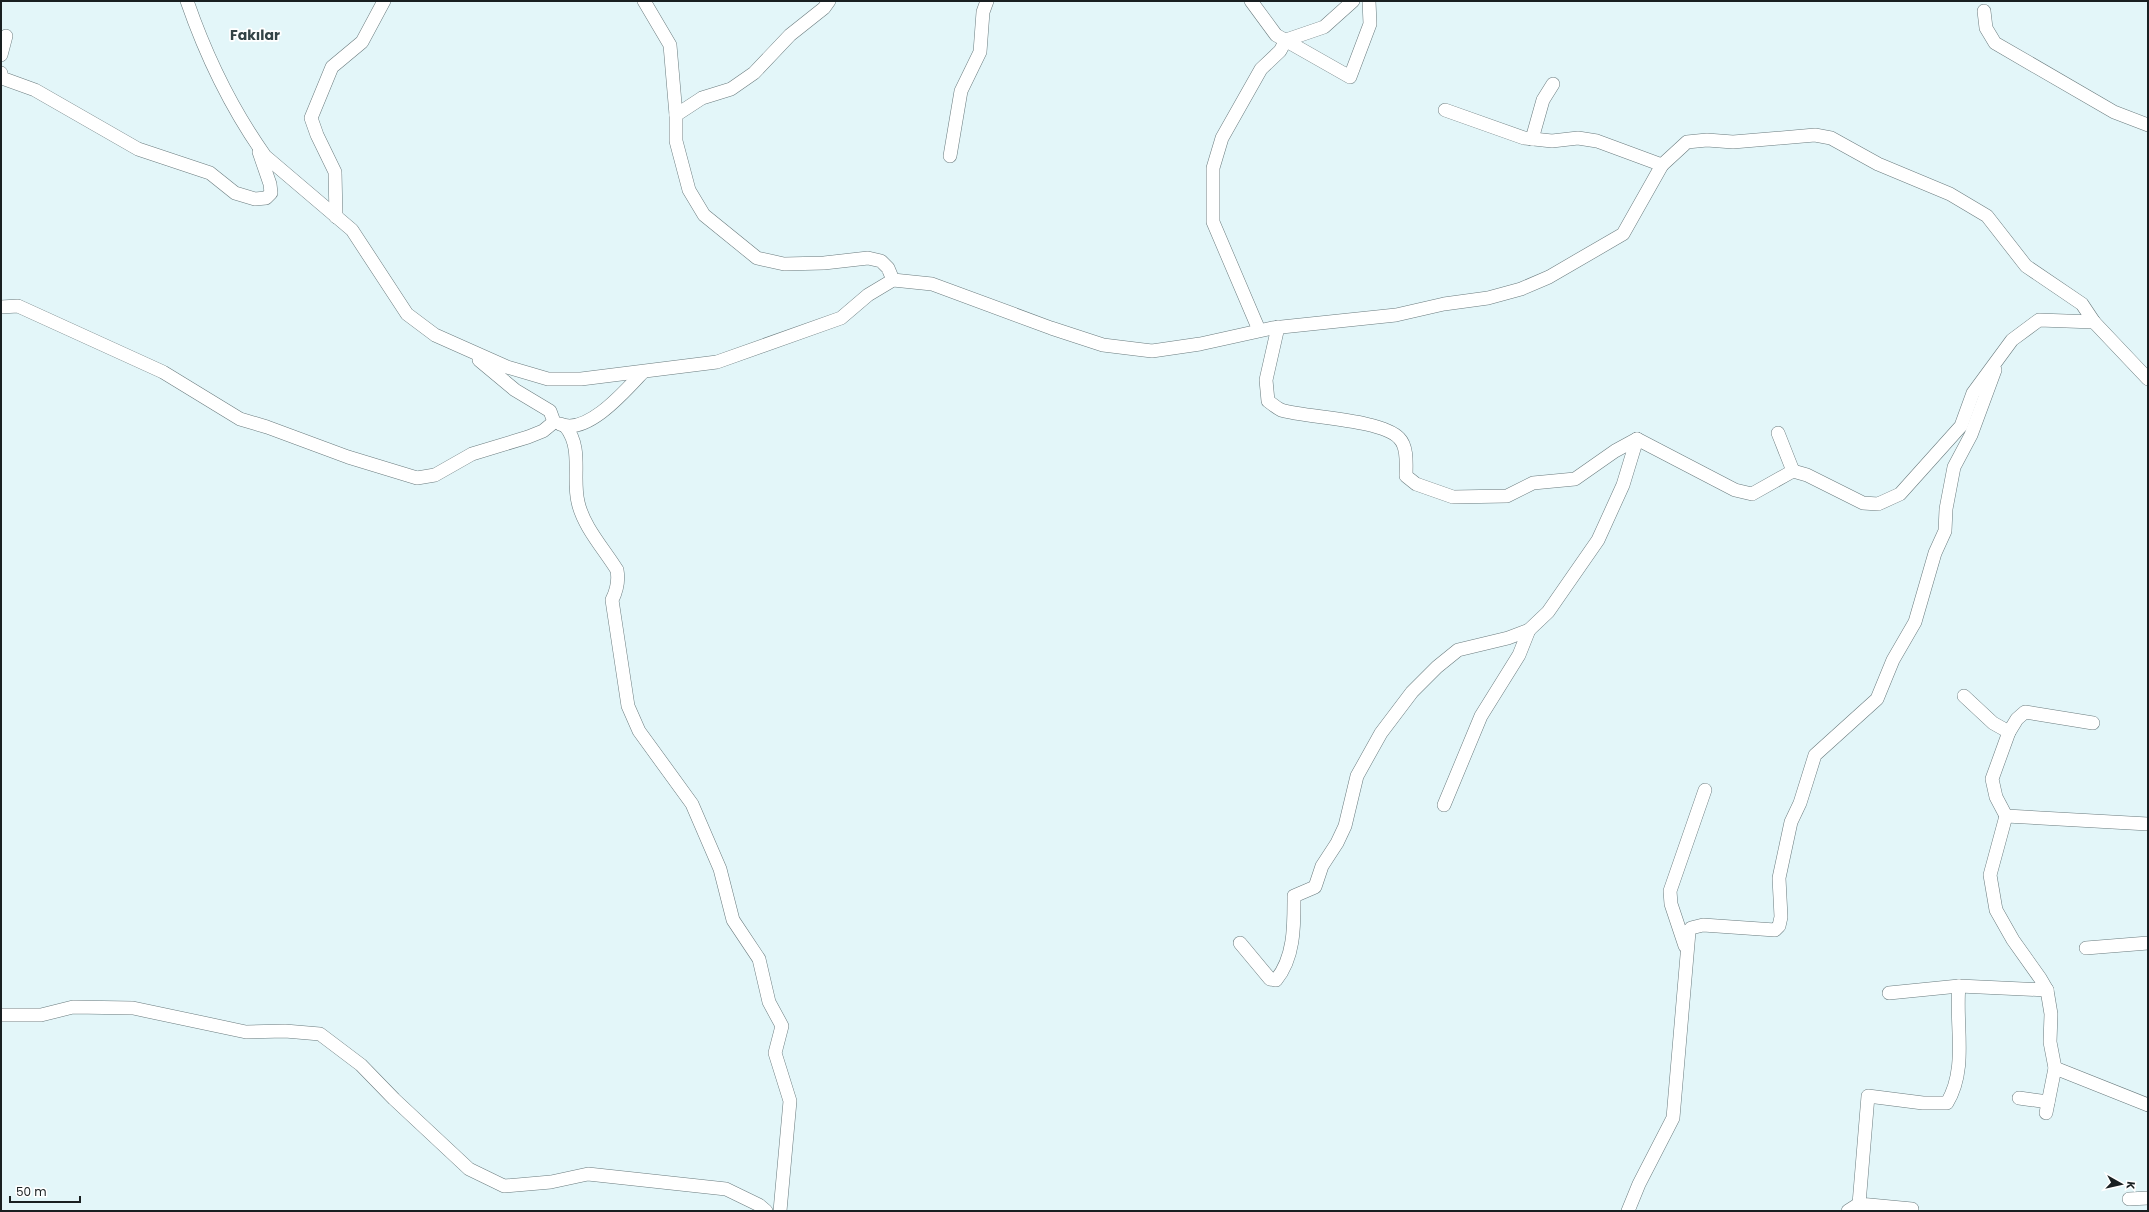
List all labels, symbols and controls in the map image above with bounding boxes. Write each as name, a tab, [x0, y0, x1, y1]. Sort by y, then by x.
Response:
district label: Fakılar	[230, 25, 280, 45]
north arrow	[2101, 1164, 2141, 1204]
scale bar	[10, 1178, 80, 1204]
text: K	[2122, 1180, 2139, 1191]
text: 50 m	[16, 1183, 47, 1200]

